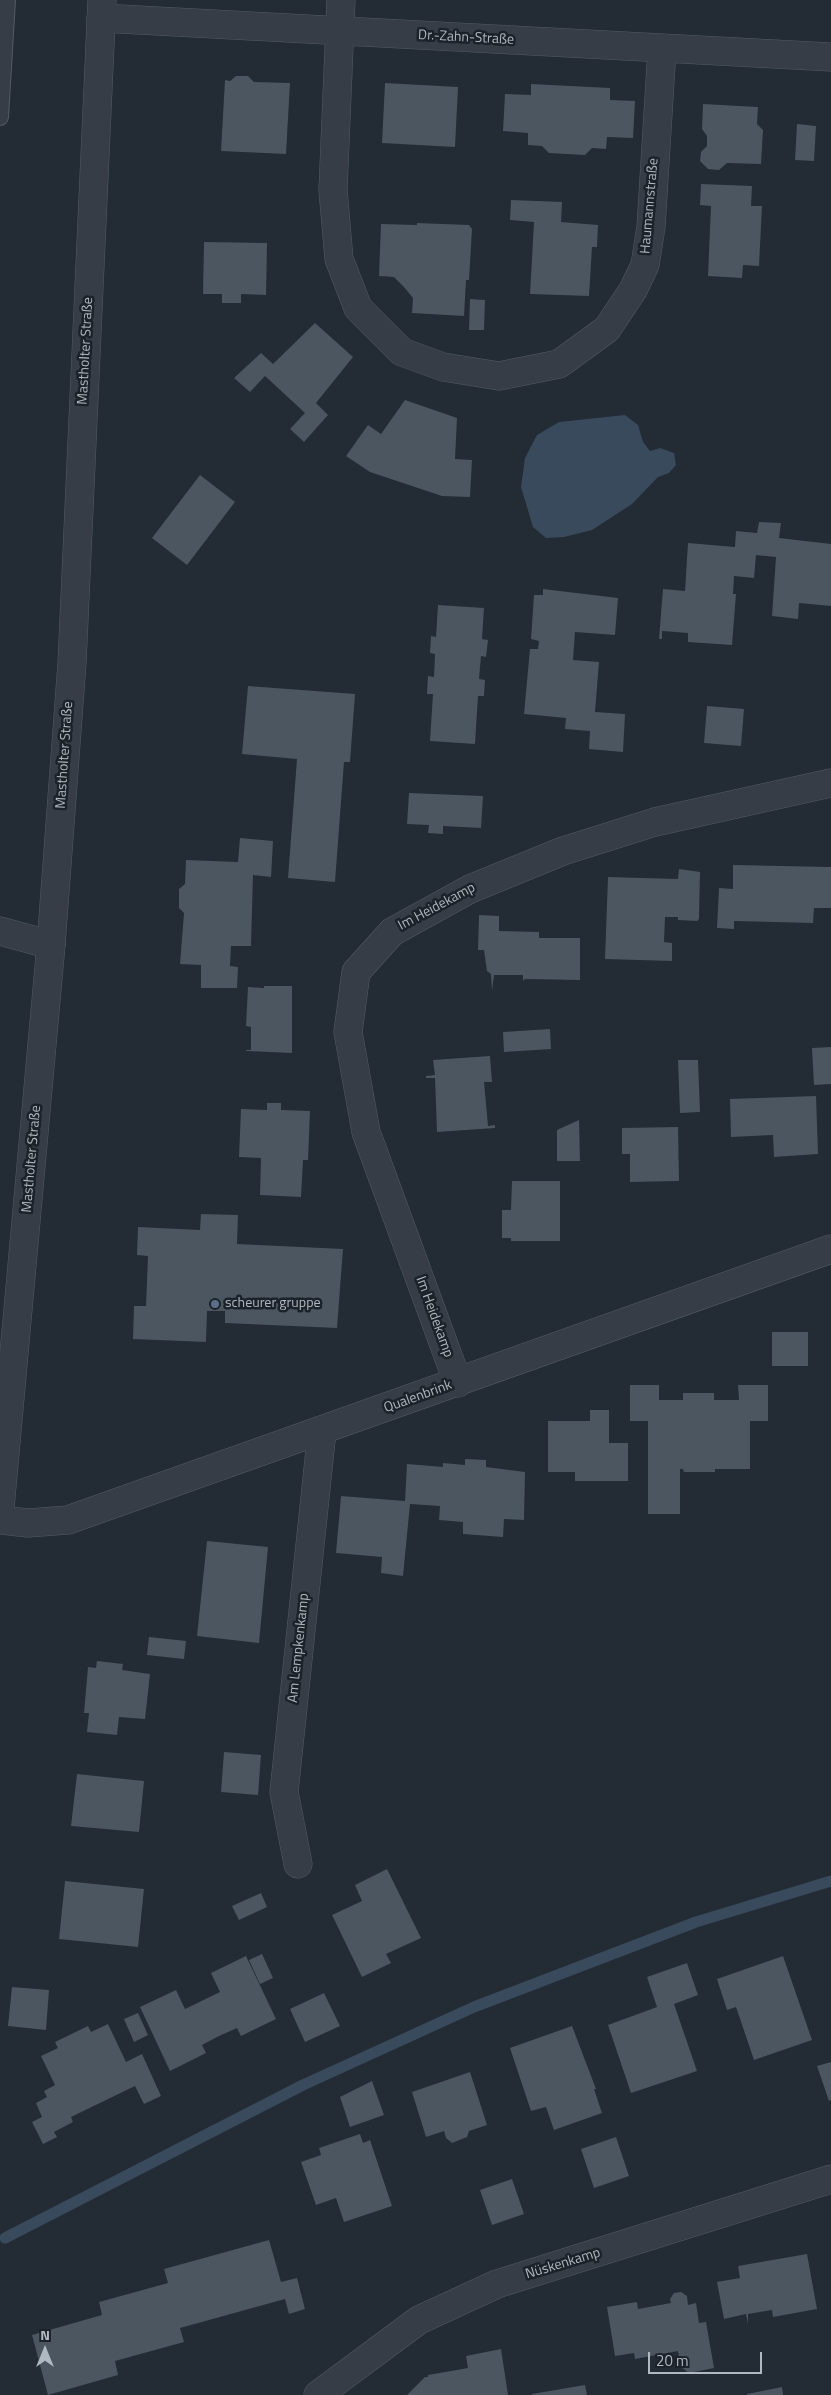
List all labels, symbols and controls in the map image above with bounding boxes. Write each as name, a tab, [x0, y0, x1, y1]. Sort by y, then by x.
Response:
street label: Dr.-Zahn-Straße	[418, 27, 514, 49]
street label: Haumannstraße	[637, 157, 663, 255]
street label: Mastholter Straße	[75, 297, 97, 405]
street label: Mastholter Straße	[53, 701, 77, 809]
street label: Im Heidekamp	[396, 880, 478, 934]
street label: Mastholter Straße	[19, 1105, 45, 1213]
street label: Im Heidekamp	[412, 1274, 456, 1360]
place label: scheurer gruppe	[225, 1296, 321, 1312]
marker: scheurer gruppe	[209, 1298, 221, 1310]
street label: Qualenbrink	[382, 1377, 454, 1417]
street label: Am Lempkenkamp	[285, 1593, 313, 1703]
street label: Nüskenkamp	[524, 2245, 602, 2283]
text: N	[40, 2324, 50, 2345]
north arrow	[20, 2325, 70, 2375]
scale bar	[651, 2342, 765, 2374]
text: 20 m	[656, 2349, 689, 2372]

